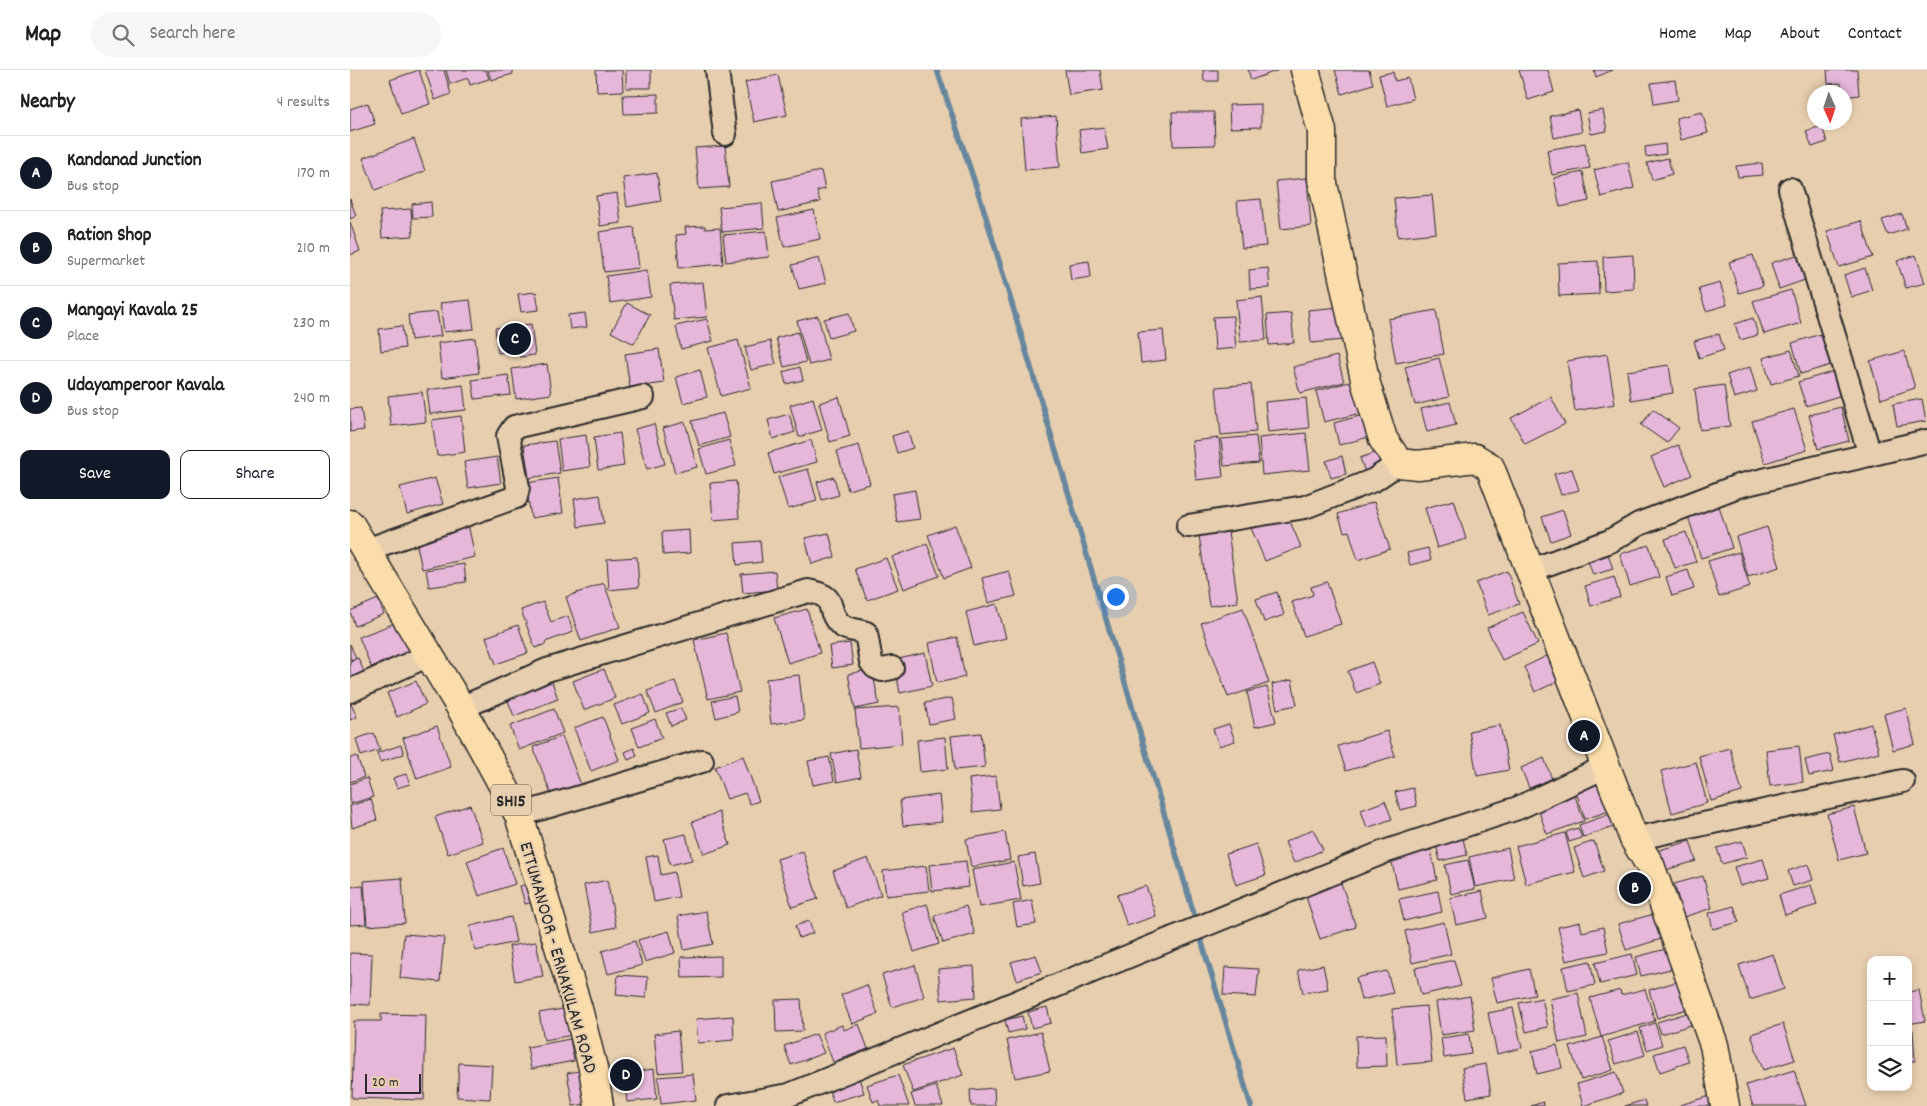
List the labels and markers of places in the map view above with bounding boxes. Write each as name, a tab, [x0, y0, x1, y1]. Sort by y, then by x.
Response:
pin: C	[499, 320, 531, 358]
pin: A	[1568, 717, 1600, 755]
pin: B	[1619, 869, 1651, 907]
pin: D	[610, 1056, 642, 1094]

